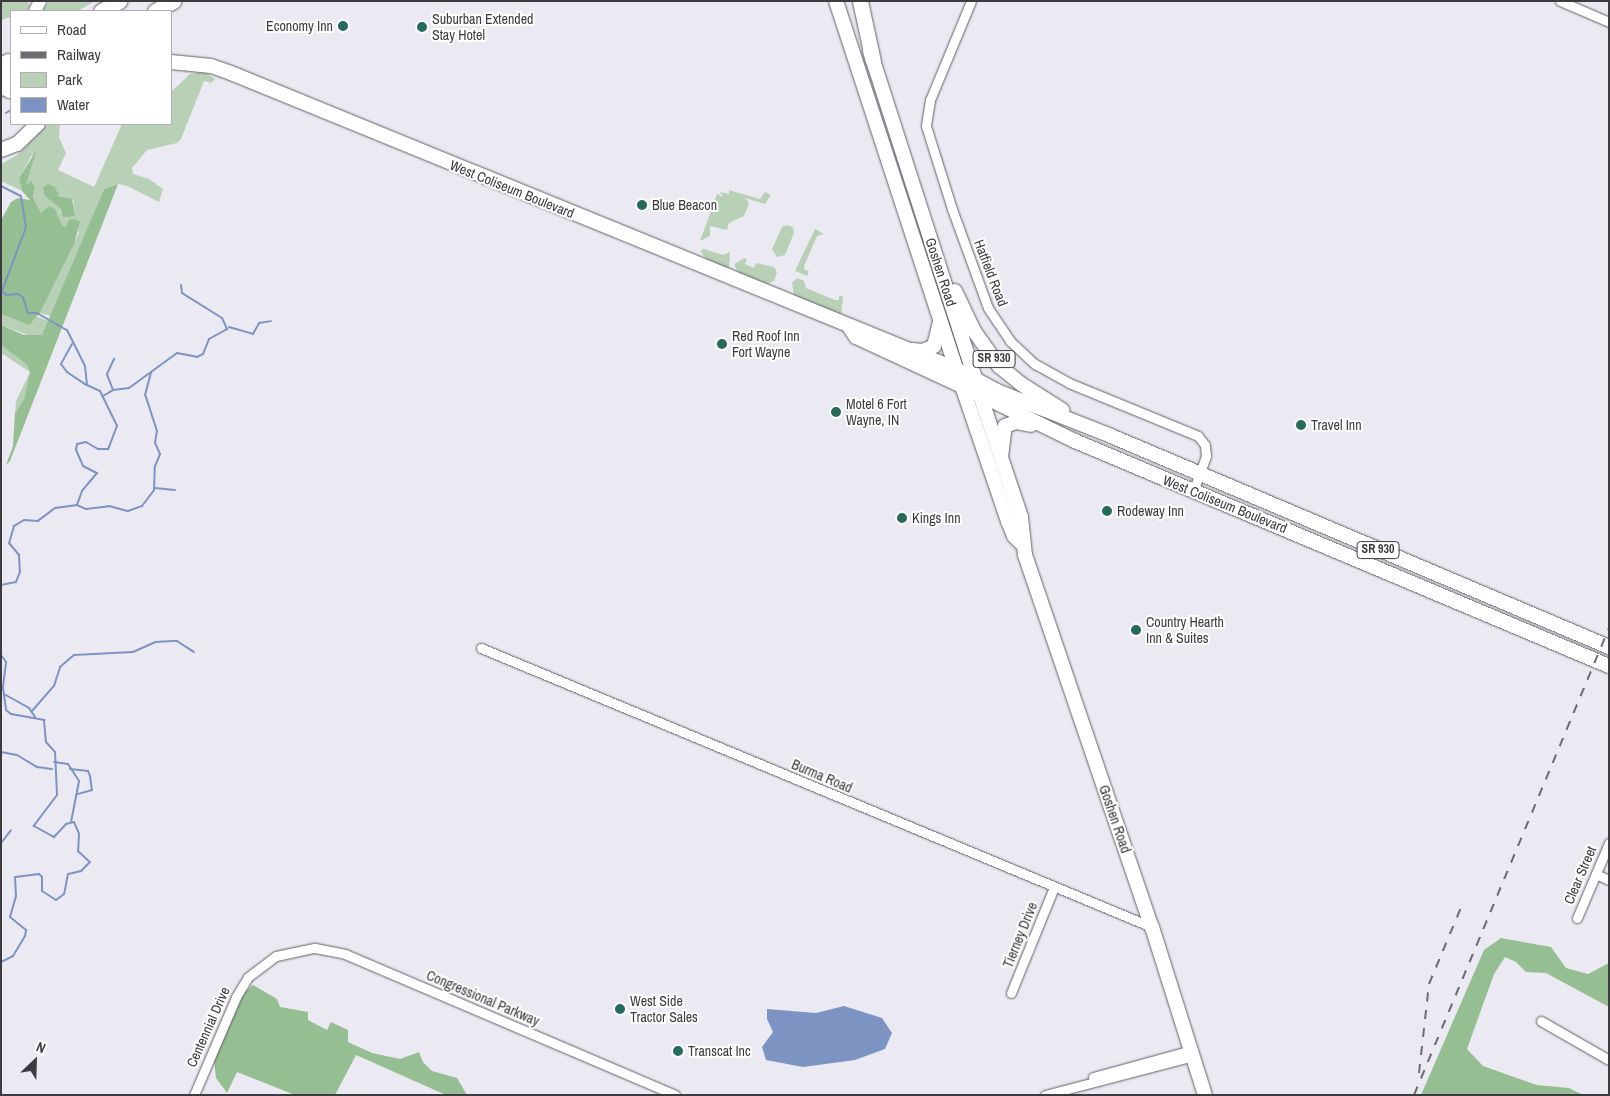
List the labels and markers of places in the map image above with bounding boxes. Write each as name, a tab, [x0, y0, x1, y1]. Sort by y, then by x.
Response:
place label: Suburban Extended Stay Hotel	[432, 11, 533, 44]
place label: Economy Inn	[266, 18, 333, 34]
marker: Economy Inn	[337, 20, 349, 32]
marker: Suburban Extended Stay Hotel	[416, 21, 428, 33]
place label: Blue Beacon	[652, 197, 717, 213]
marker: Blue Beacon	[636, 199, 648, 211]
place label: Red Roof Inn Fort Wayne	[732, 328, 800, 361]
marker: Red Roof Inn Fort Wayne	[716, 338, 728, 350]
place label: Motel 6 Fort Wayne, IN	[846, 396, 907, 428]
marker: Motel 6 Fort Wayne, IN	[830, 406, 842, 418]
place label: Travel Inn	[1311, 417, 1362, 433]
marker: Travel Inn	[1295, 419, 1307, 431]
place label: Rodeway Inn	[1117, 503, 1184, 519]
marker: Rodeway Inn	[1101, 505, 1113, 517]
place label: Kings Inn	[912, 510, 961, 526]
marker: Kings Inn	[896, 512, 908, 524]
place label: Country Hearth Inn & Suites	[1146, 614, 1224, 646]
marker: Country Hearth Inn & Suites	[1130, 624, 1142, 636]
place label: West Side Tractor Sales	[630, 993, 698, 1026]
marker: West Side Tractor Sales	[614, 1003, 626, 1015]
place label: Transcat Inc	[688, 1043, 751, 1059]
marker: Transcat Inc	[672, 1045, 684, 1057]

